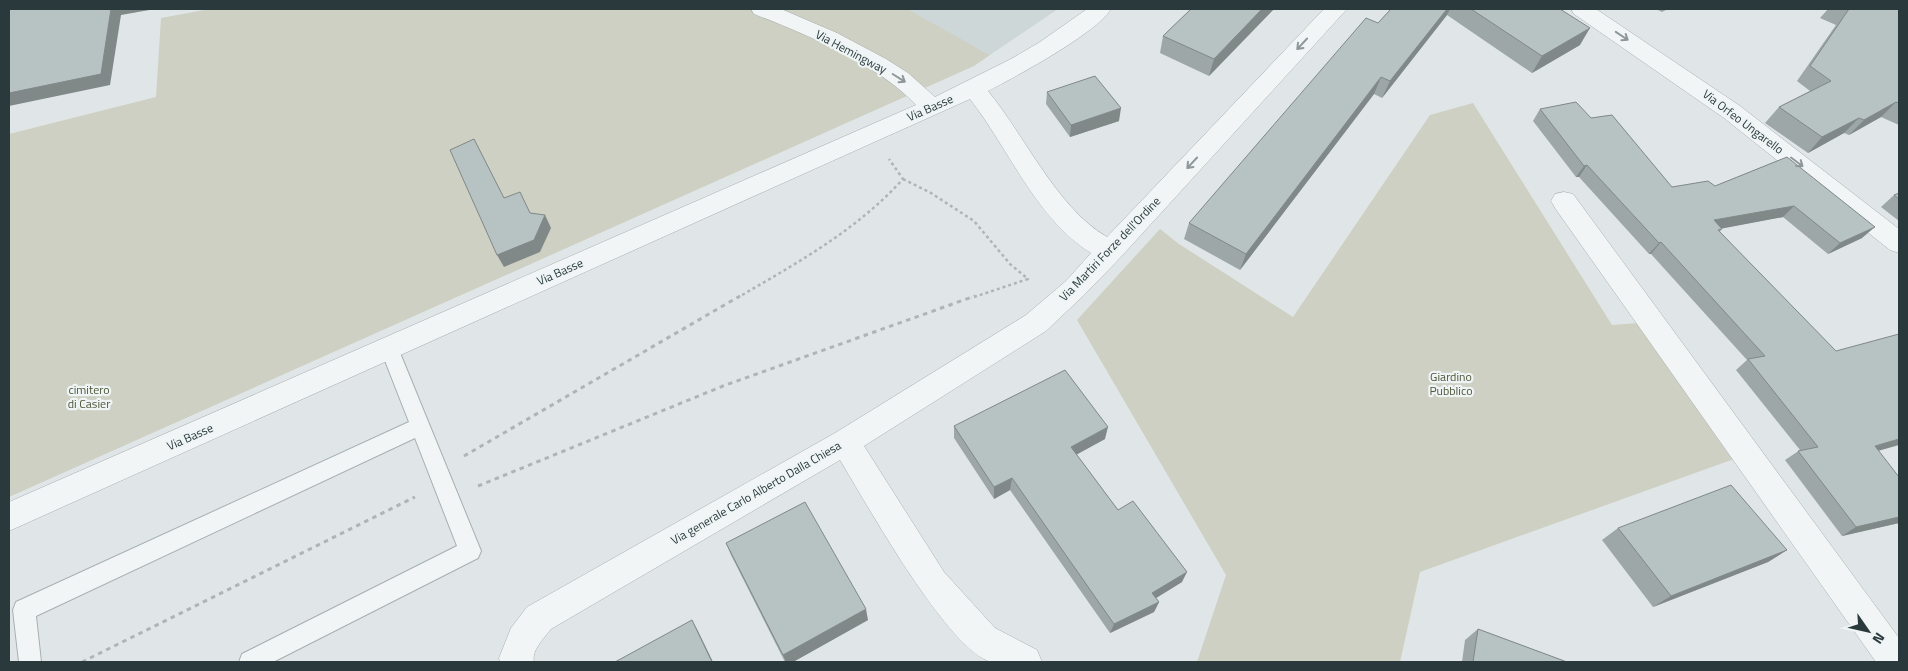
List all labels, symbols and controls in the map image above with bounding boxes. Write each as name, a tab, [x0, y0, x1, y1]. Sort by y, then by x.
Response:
street label: Via Hemingway	[812, 25, 891, 78]
one-way arrow	[1615, 31, 1629, 41]
one-way arrow	[1296, 38, 1308, 51]
one-way arrow	[892, 74, 906, 84]
street label: Via Orfeo Ungarello	[1699, 85, 1788, 159]
street label: Via Basse	[904, 89, 956, 126]
one-way arrow	[1790, 156, 1803, 167]
one-way arrow	[1186, 157, 1198, 170]
street label: Via Martiri Forze dell'Ordine	[1054, 192, 1165, 305]
street label: Via Basse	[534, 253, 586, 290]
park label: Giardino Pubblico	[1429, 367, 1473, 400]
park label: cimitero di Casier	[68, 380, 110, 413]
street label: Via Basse	[164, 418, 216, 455]
street label: Via generale Carlo Alberto Dalla Chiesa	[667, 436, 844, 549]
north arrow	[1843, 606, 1893, 656]
text: N	[1868, 629, 1891, 648]

